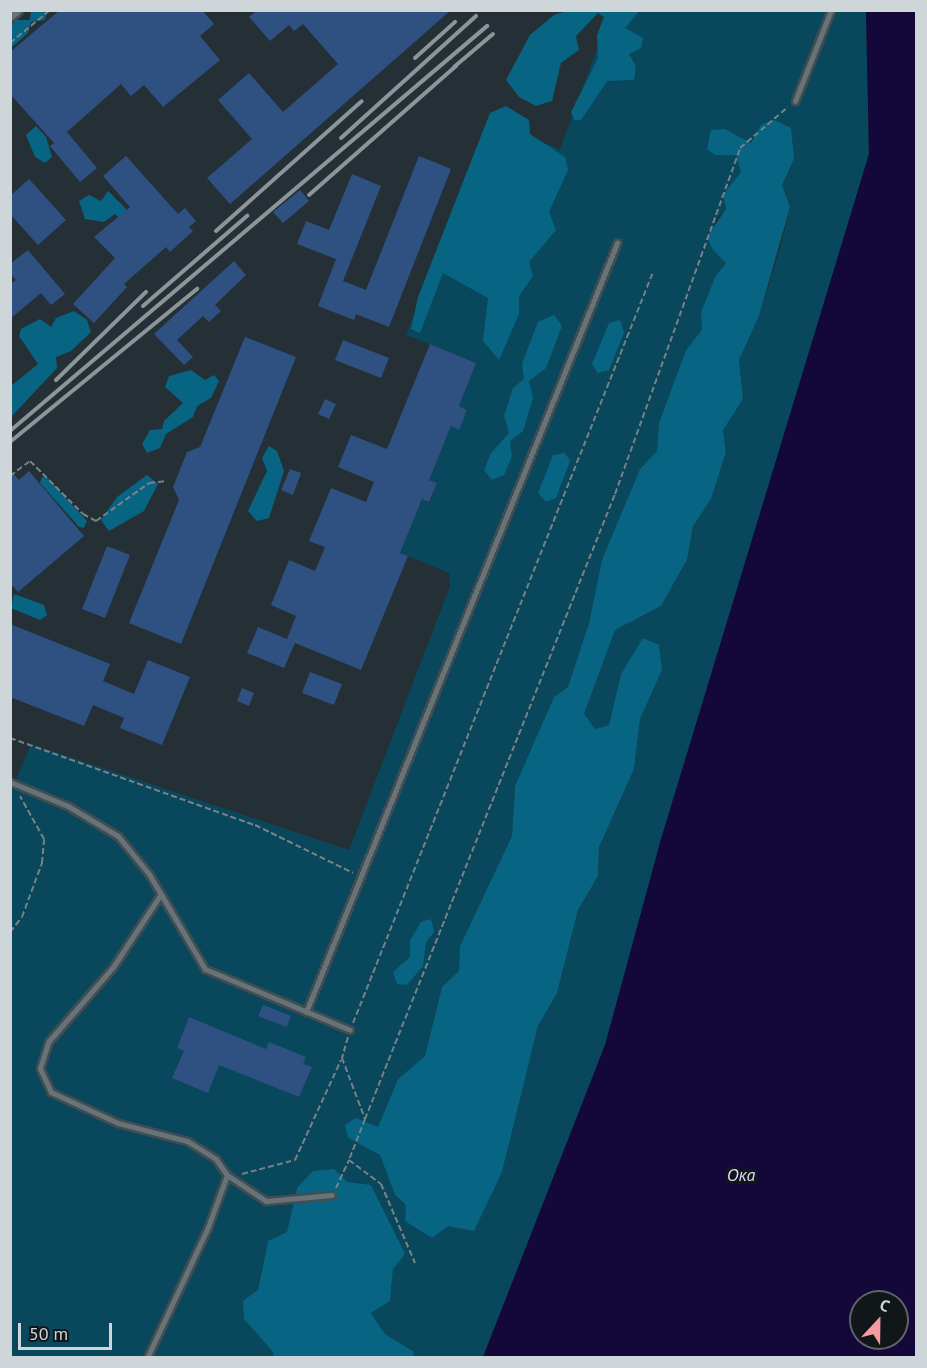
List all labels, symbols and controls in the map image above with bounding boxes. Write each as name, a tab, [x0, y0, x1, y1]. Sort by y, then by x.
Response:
water label: Ока	[727, 1164, 755, 1186]
north arrow	[849, 1290, 909, 1350]
text: С	[877, 1294, 893, 1316]
scale bar	[21, 1311, 116, 1349]
text: 50 m	[29, 1322, 68, 1345]

